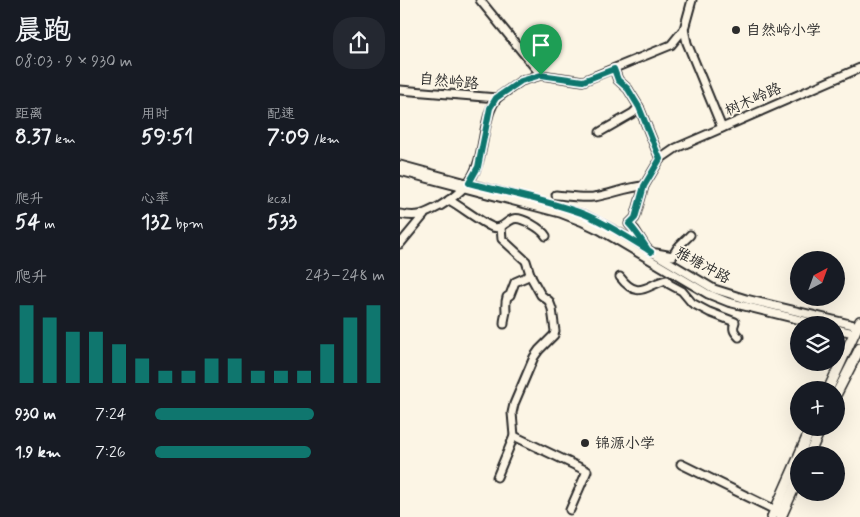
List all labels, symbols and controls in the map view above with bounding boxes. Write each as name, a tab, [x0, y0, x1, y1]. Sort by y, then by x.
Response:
text: 晨跑	[15, 13, 71, 50]
button: share	[333, 17, 385, 69]
place label: 自然岭小学	[746, 21, 821, 41]
pin	[520, 24, 562, 75]
marker: 自然岭小学	[730, 24, 742, 36]
icon: arrive	[527, 31, 555, 59]
text: 08:03 · 9 × 930 m	[15, 51, 133, 72]
street label: 自然岭路	[418, 69, 480, 95]
street label: 树木岭路	[722, 79, 785, 121]
text: 距离	[15, 105, 43, 123]
text: 用时	[141, 105, 169, 123]
text: 配速	[267, 105, 295, 123]
text: 8.37	[15, 123, 51, 151]
text: 59:51	[141, 123, 193, 151]
text: 7:09	[267, 123, 310, 151]
text: km	[51, 130, 76, 148]
text: /km	[310, 130, 340, 148]
text: 爬升	[15, 190, 43, 208]
text: 心率	[141, 190, 169, 208]
text: kcal	[267, 190, 291, 208]
text: 54	[15, 208, 40, 236]
text: 132	[141, 208, 172, 236]
text: 533	[267, 208, 297, 236]
text: m	[40, 215, 55, 233]
text: bpm	[172, 215, 204, 233]
street label: 雅塘冲路	[671, 243, 734, 289]
north arrow	[790, 251, 845, 306]
map controls	[790, 251, 845, 501]
text: 243–248 m	[305, 265, 385, 286]
text: 爬升	[15, 267, 47, 288]
button: layers	[790, 316, 845, 371]
button: +	[790, 381, 845, 436]
text: 930 m	[15, 404, 56, 425]
text: 7:24	[95, 404, 127, 425]
place label: 锦源小学	[595, 434, 655, 454]
marker: 锦源小学	[579, 437, 591, 449]
text: 1.9 km	[15, 442, 61, 463]
text: 7:26	[95, 442, 126, 463]
button: −	[790, 446, 845, 501]

